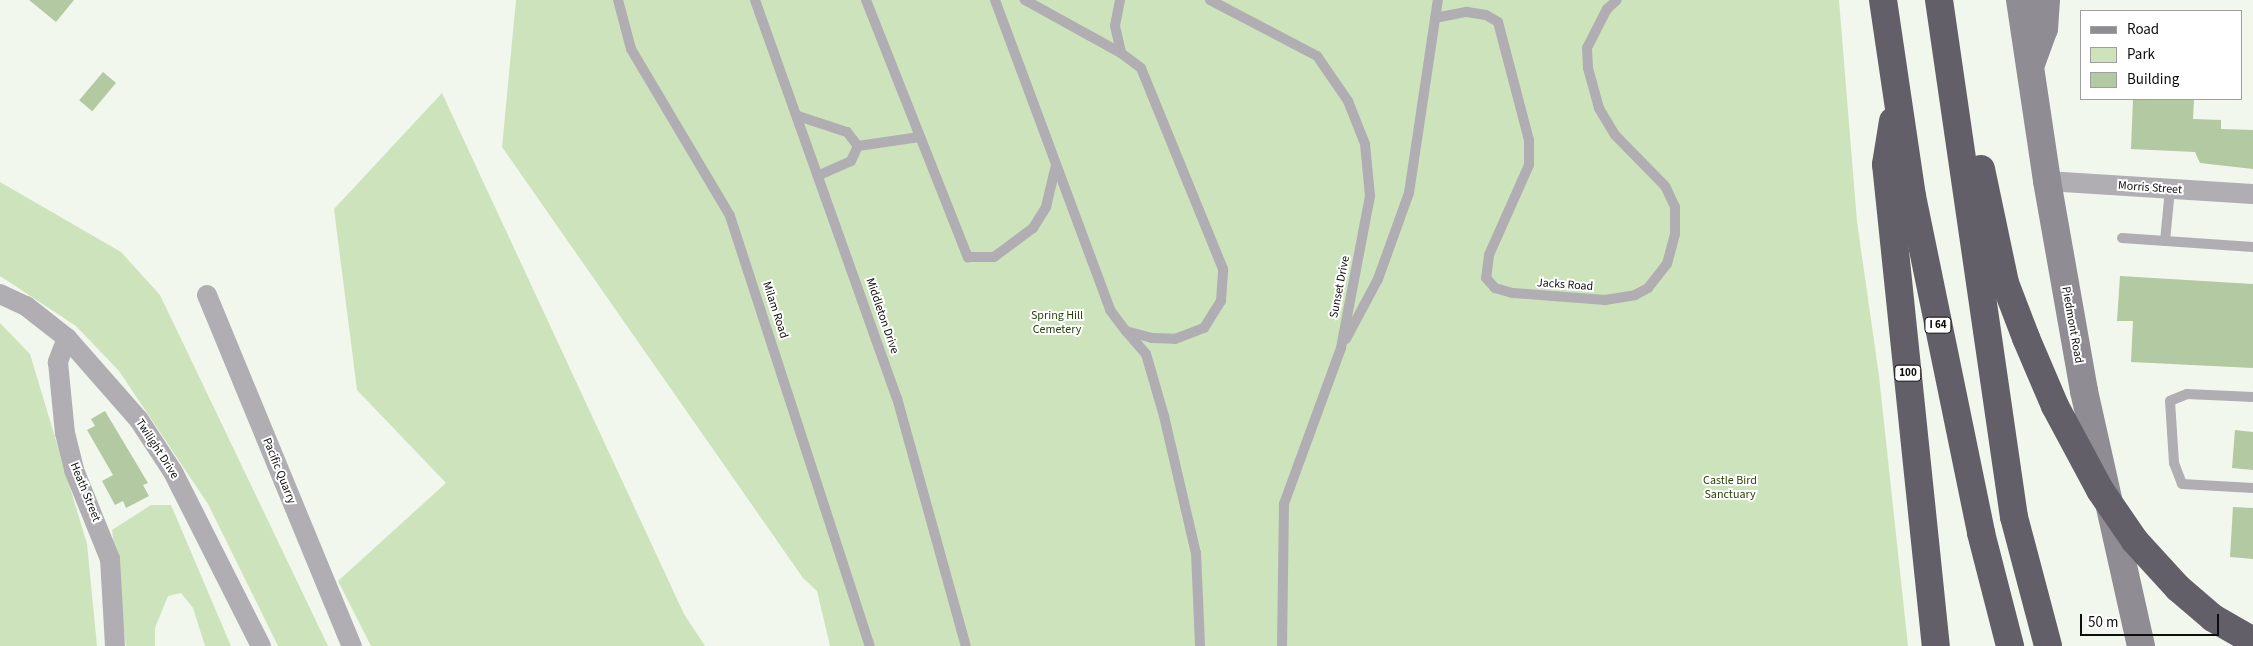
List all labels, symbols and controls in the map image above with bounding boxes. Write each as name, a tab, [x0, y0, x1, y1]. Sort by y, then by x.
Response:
legend	[2080, 10, 2243, 100]
text: Road	[2127, 19, 2159, 40]
text: Park	[2127, 44, 2155, 65]
text: Building	[2127, 69, 2179, 90]
street label: Morris Street	[2118, 179, 2182, 197]
street label: Sunset Drive	[1327, 255, 1353, 319]
street label: Middleton Drive	[862, 276, 902, 356]
street label: Jacks Road	[1536, 276, 1594, 294]
street label: Milam Road	[759, 280, 791, 340]
street label: Piedmont Road	[2058, 286, 2086, 364]
park label: Spring Hill Cemetery	[1031, 309, 1083, 337]
road number: I 64	[1924, 316, 1952, 334]
road number: 100	[1894, 364, 1922, 382]
street label: Twilight Drive	[132, 416, 182, 482]
street label: Pacific Quarry	[259, 436, 299, 506]
street label: Heath Street	[67, 460, 103, 524]
park label: Castle Bird Sanctuary	[1703, 474, 1757, 502]
scale bar	[2083, 604, 2222, 636]
text: 50 m	[2088, 612, 2118, 633]

